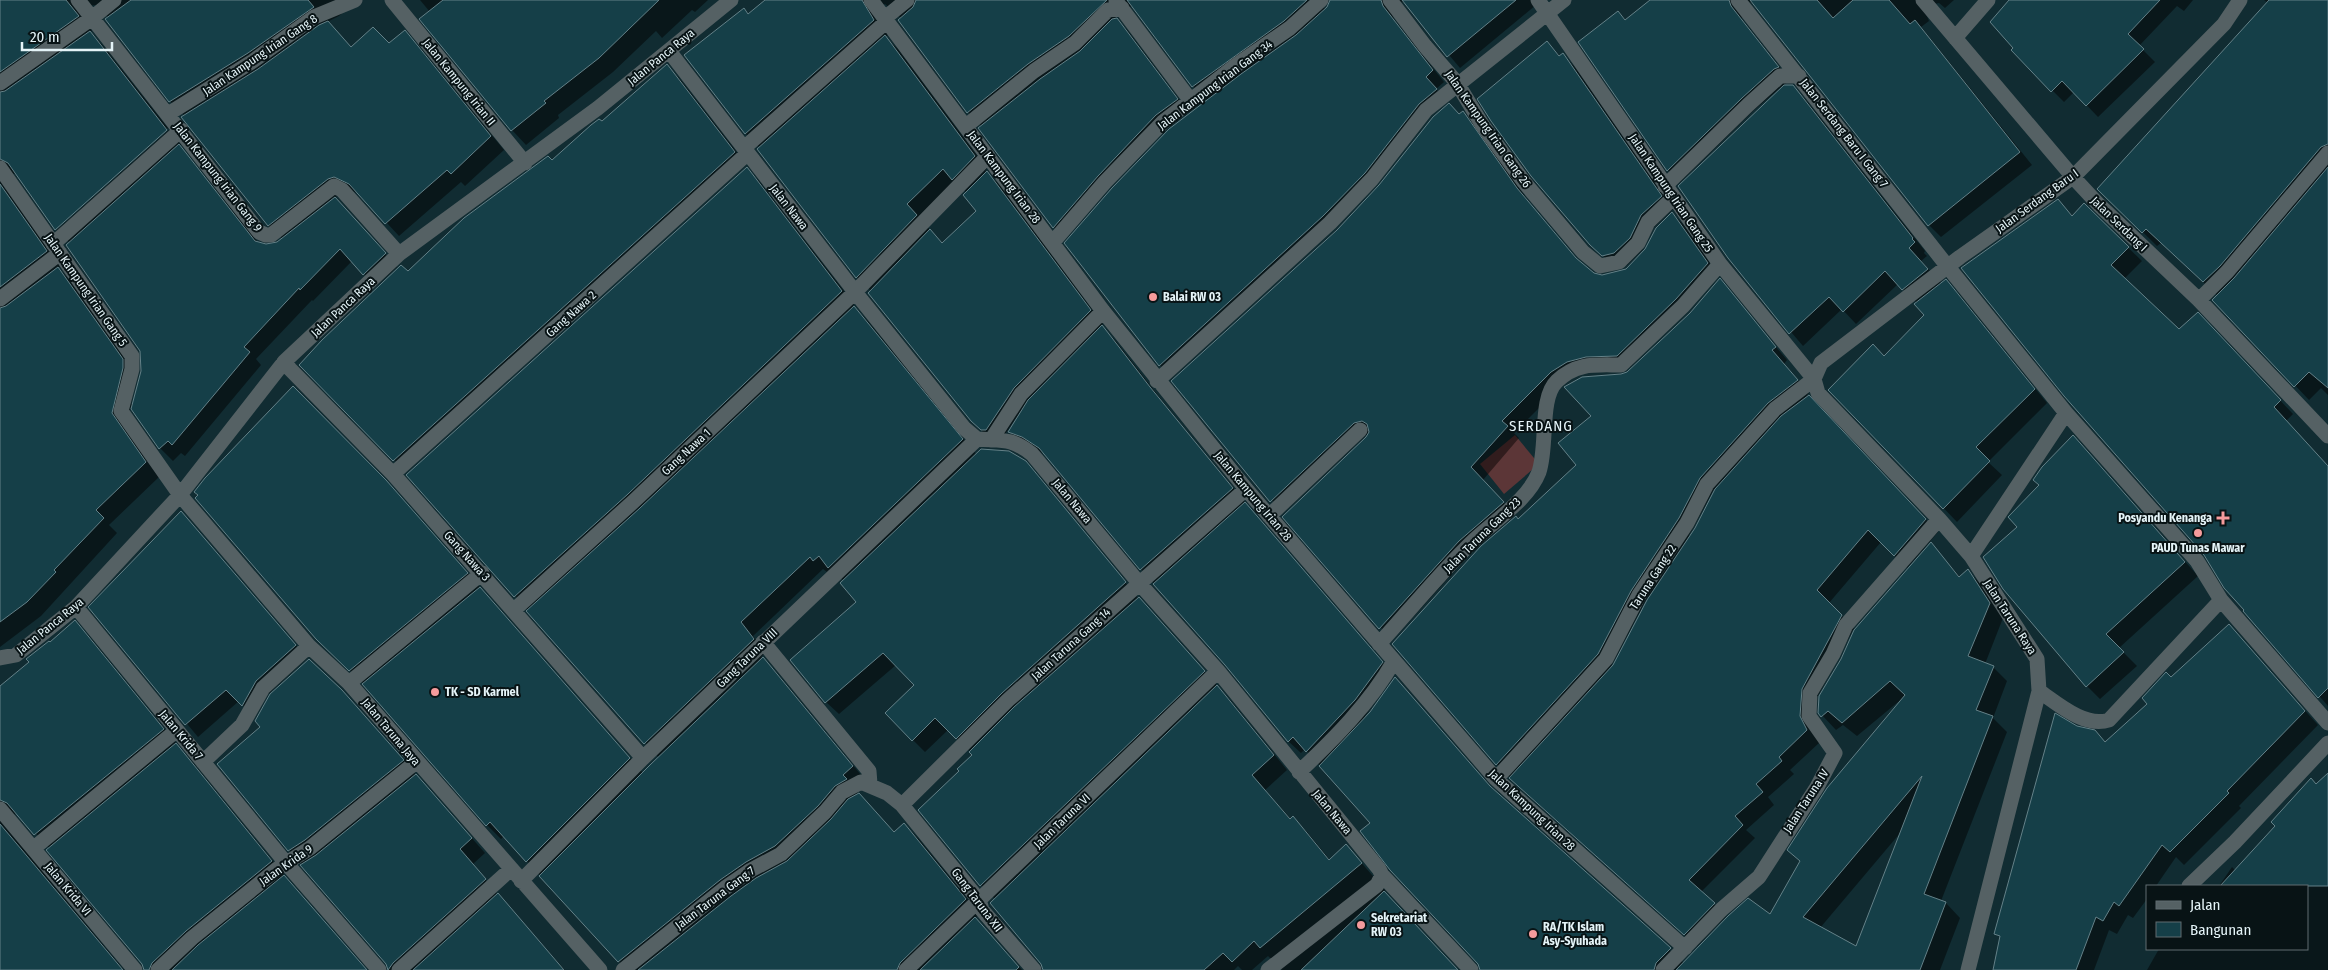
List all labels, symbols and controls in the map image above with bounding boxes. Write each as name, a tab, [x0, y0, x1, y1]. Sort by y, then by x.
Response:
street label: Jalan Kampung Irian Gang 8	[200, 11, 320, 99]
scale bar	[22, 20, 112, 52]
street label: Jalan Panca Raya	[625, 26, 697, 88]
text: 20 m	[30, 28, 60, 46]
street label: Jalan Kampung Irian II	[420, 36, 498, 128]
street label: Jalan Kampung Irian Gang 34	[1155, 37, 1275, 133]
street label: Jalan Kampung Irian Gang 26	[1442, 68, 1534, 190]
street label: Jalan Serdang Baru I Gang 7	[1797, 76, 1891, 190]
street label: Jalan Kampung Irian Gang 9	[171, 120, 265, 235]
street label: Jalan Kampung Irian 28	[965, 128, 1043, 226]
street label: Jalan Kampung Irian Gang 25	[1626, 131, 1716, 255]
street label: Jalan Serdang Baru I	[1993, 166, 2081, 236]
street label: Jalan Nawa	[767, 181, 811, 233]
street label: Jalan Serdang I	[2088, 194, 2150, 254]
street label: Jalan Kampung Irian Gang 5	[42, 231, 131, 349]
street label: Jalan Panca Raya	[308, 274, 378, 340]
street label: Gang Nawa 2	[543, 288, 599, 340]
place label: Balai RW 03	[1163, 290, 1221, 304]
marker: Balai RW 03	[1147, 291, 1159, 303]
district label: SERDANG	[1509, 417, 1573, 435]
street label: Gang Nawa 1	[659, 426, 713, 478]
street label: Jalan Kampung Irian 28	[1211, 448, 1295, 544]
street label: Jalan Nawa	[1049, 476, 1095, 526]
street label: Jalan Taruna Gang 23	[1441, 495, 1523, 575]
place label: Posyandu Kenanga	[2118, 511, 2212, 525]
marker: Posyandu Kenanga	[2216, 511, 2230, 525]
marker: PAUD Tunas Mawar	[2192, 527, 2204, 539]
street label: Gang Nawa 3	[441, 528, 493, 584]
place label: PAUD Tunas Mawar	[2151, 541, 2245, 555]
street label: Taruna Gang 22	[1627, 542, 1679, 612]
street label: Jalan Taruna Raya	[1981, 577, 2040, 657]
street label: Jalan Panca Raya	[14, 595, 86, 657]
street label: Jalan Taruna Gang 14	[1029, 605, 1114, 683]
street label: Gang Taruna VIII	[714, 625, 780, 691]
place label: TK - SD Karmel	[445, 685, 520, 699]
marker: TK - SD Karmel	[429, 686, 441, 698]
street label: Jalan Taruna Jaya	[359, 696, 423, 769]
street label: Jalan Krida 7	[156, 707, 206, 763]
street label: Jalan Kampung Irian 28	[1486, 766, 1578, 854]
street label: Jalan Taruna IV	[1780, 766, 1832, 835]
street label: Jalan Nawa	[1309, 787, 1355, 837]
street label: Jalan Taruna VI	[1031, 791, 1093, 851]
street label: Jalan Krida 9	[257, 841, 315, 888]
street label: Jalan Krida VI	[42, 860, 94, 918]
street label: Jalan Taruna Gang 7	[672, 863, 758, 932]
street label: Gang Taruna XII	[949, 865, 1005, 935]
legend	[2146, 885, 2308, 950]
text: Jalan	[2190, 896, 2220, 914]
place label: Sekretariat RW 03	[1371, 911, 1428, 939]
marker: Sekretariat RW 03	[1355, 919, 1367, 931]
place label: RA/TK Islam Asy-Syuhada	[1542, 920, 1607, 948]
text: Bangunan	[2190, 921, 2251, 939]
marker: RA/TK Islam Asy-Syuhada	[1527, 928, 1539, 940]

